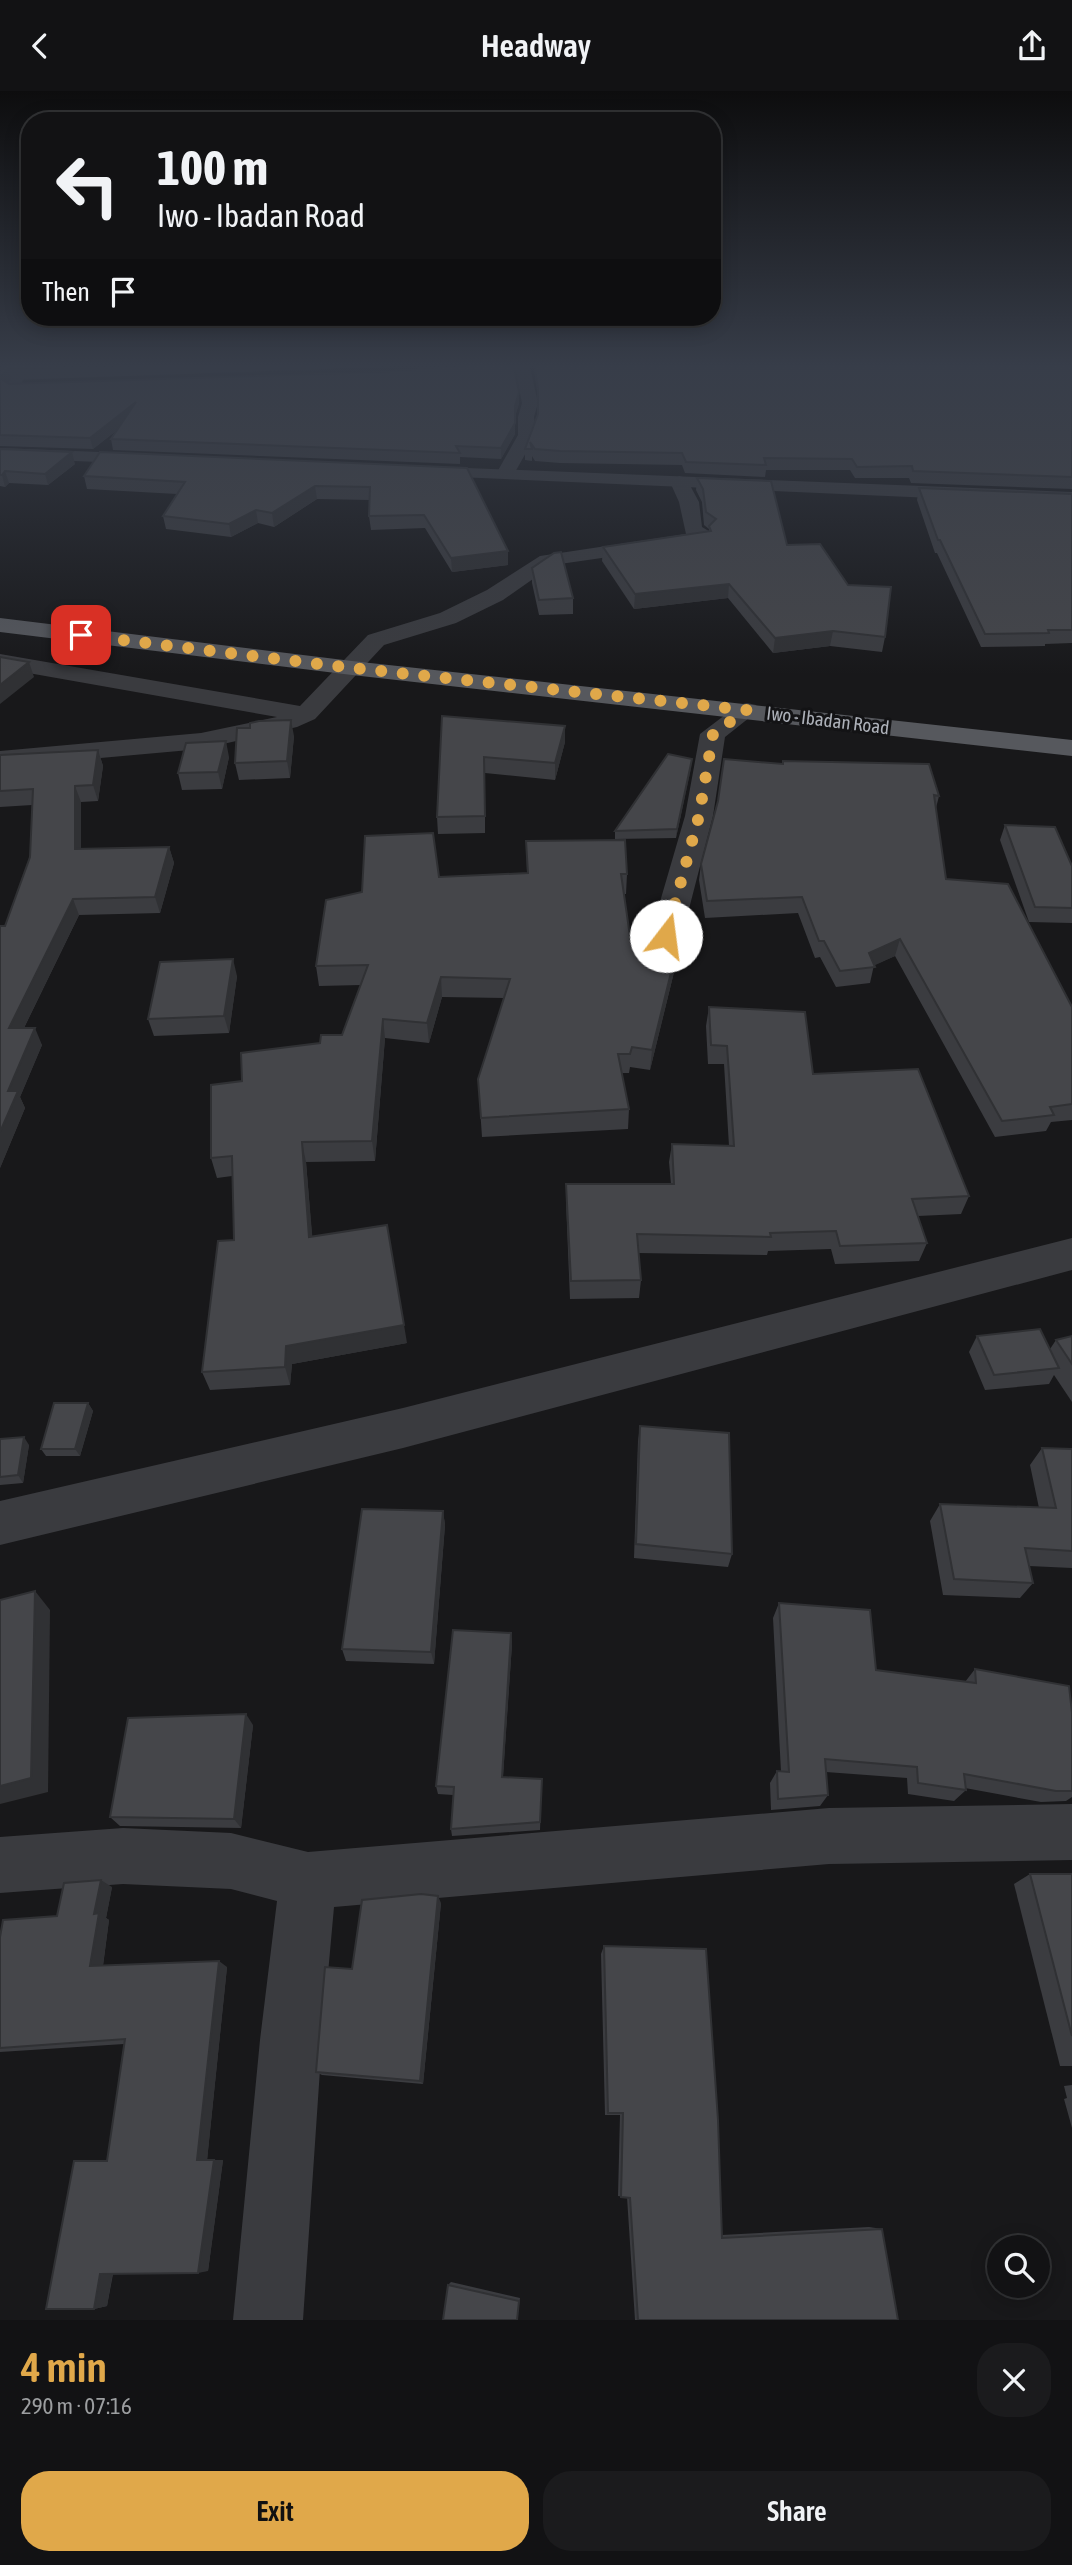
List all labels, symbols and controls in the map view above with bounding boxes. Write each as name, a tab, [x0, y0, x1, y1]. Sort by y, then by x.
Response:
icon: back	[21, 27, 59, 65]
text: Headway	[481, 27, 591, 64]
icon: share	[1013, 27, 1051, 65]
text: 100 m	[157, 139, 268, 195]
icon: left	[42, 140, 133, 231]
text: Iwo - Ibadan Road	[157, 197, 365, 234]
icon: arrive	[104, 273, 142, 311]
text: Then	[42, 277, 90, 307]
pin	[51, 605, 111, 665]
icon: arrive	[62, 616, 100, 654]
street label: Iwo - Ibadan Road	[765, 702, 891, 738]
position arrow	[629, 899, 703, 973]
map controls	[987, 2235, 1050, 2298]
button: search	[987, 2235, 1050, 2298]
text: 4 min	[21, 2343, 107, 2391]
button: close	[977, 2343, 1051, 2417]
text: 290 m · 07:16	[21, 2393, 132, 2419]
button: Exit	[21, 2471, 529, 2551]
button: Share	[543, 2471, 1051, 2551]

